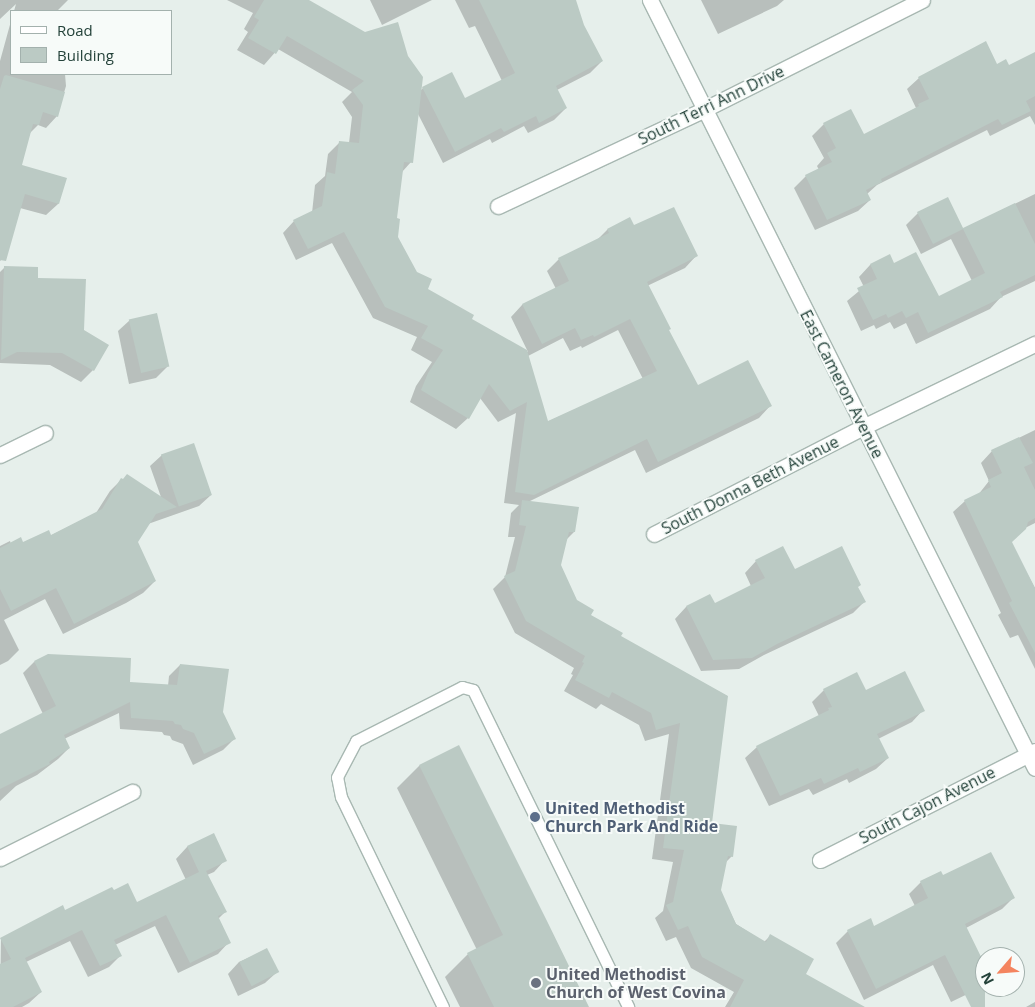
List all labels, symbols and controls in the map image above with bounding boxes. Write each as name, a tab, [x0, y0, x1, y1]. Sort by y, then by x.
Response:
legend	[10, 10, 172, 75]
text: Road	[57, 20, 93, 40]
text: Building	[57, 45, 114, 65]
street label: South Terri Ann Drive	[635, 61, 787, 149]
street label: East Cameron Avenue	[796, 307, 888, 461]
street label: South Donna Beth Avenue	[658, 432, 842, 538]
street label: South Cajon Avenue	[856, 762, 998, 848]
place label: United Methodist Church Park And Ride	[545, 798, 718, 836]
marker: United Methodist Church Park And Ride	[529, 811, 541, 823]
north arrow	[975, 947, 1025, 997]
place label: United Methodist Church of West Covina	[546, 964, 726, 1002]
text: N	[976, 969, 998, 988]
marker: United Methodist Church of West Covina	[530, 977, 542, 989]

